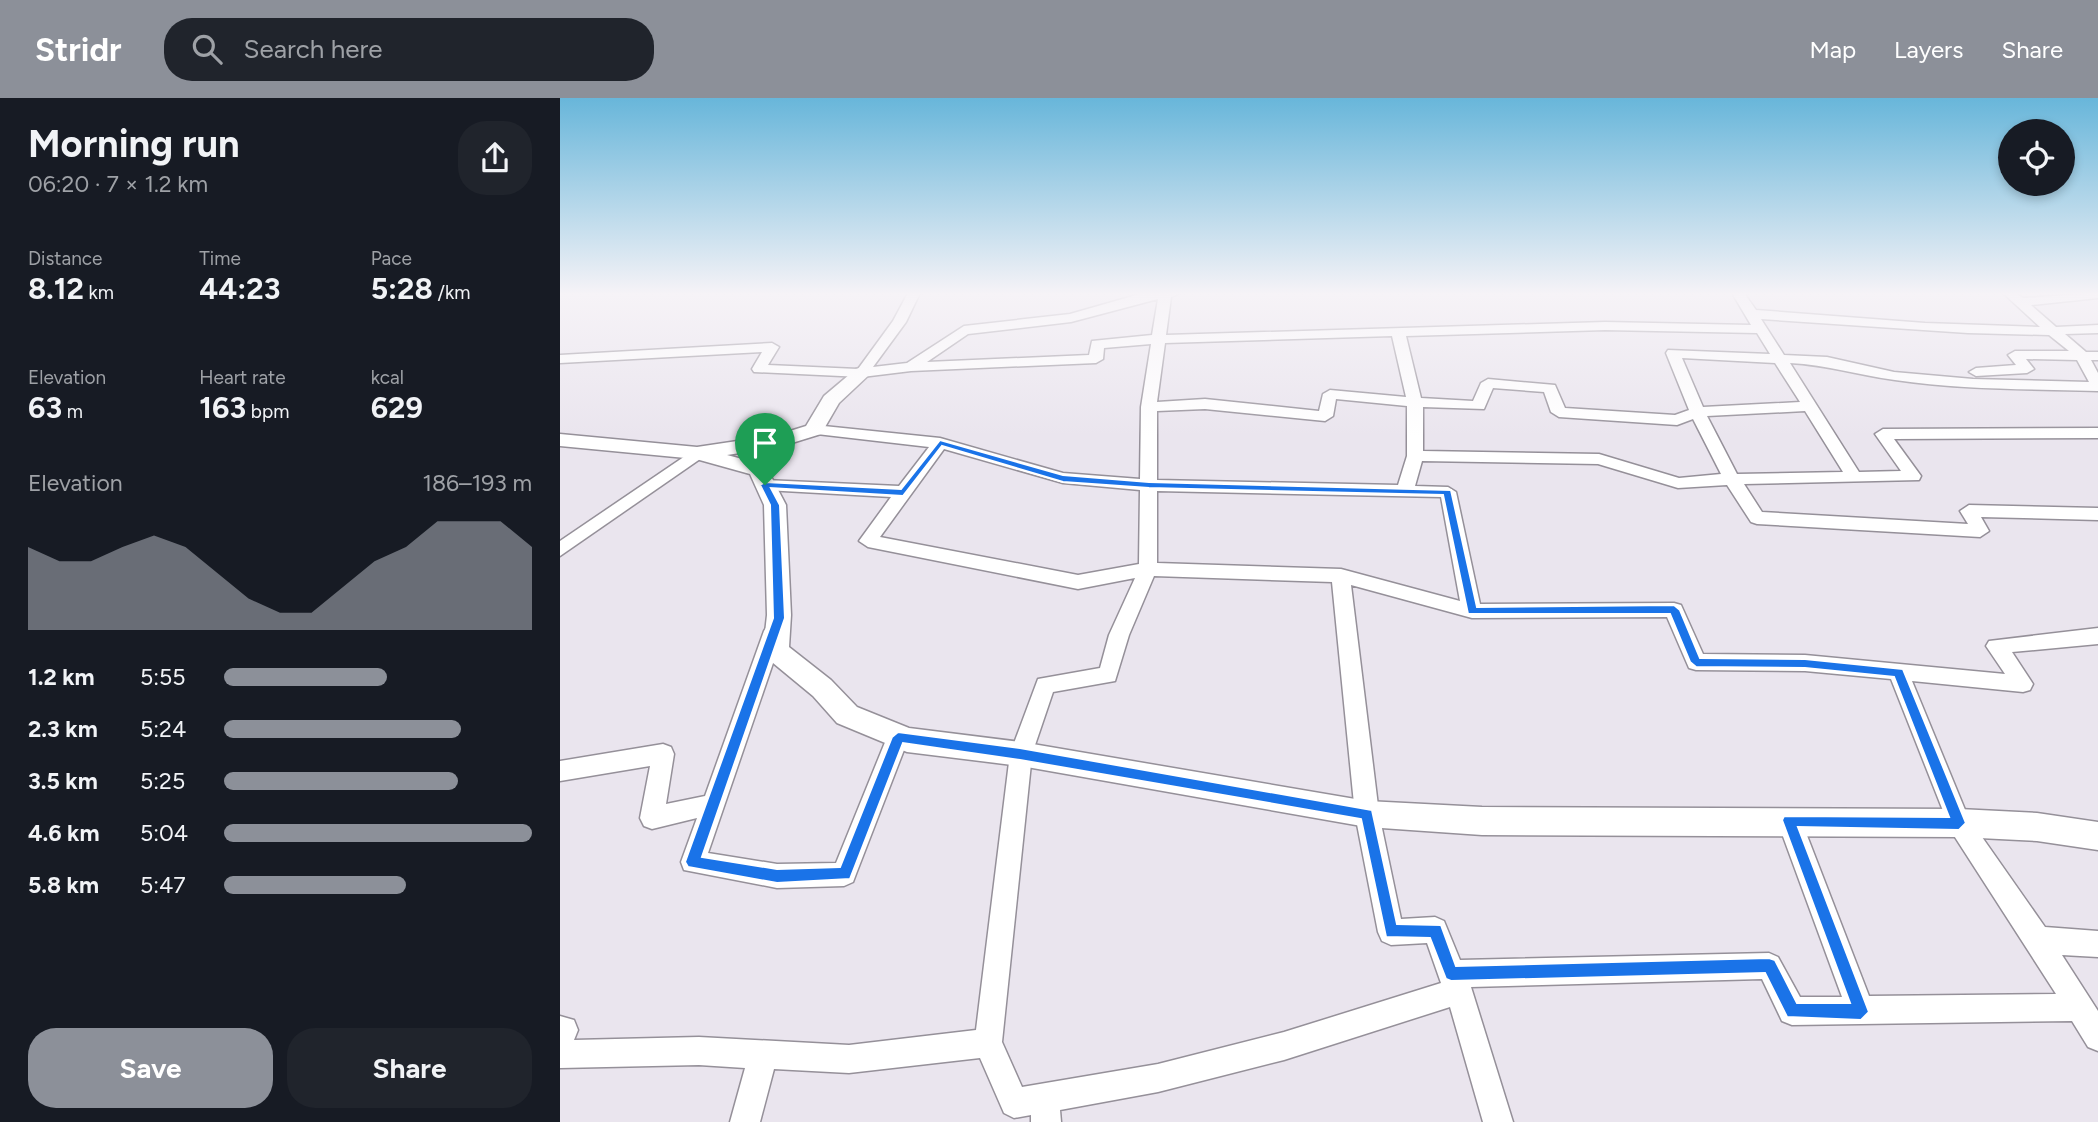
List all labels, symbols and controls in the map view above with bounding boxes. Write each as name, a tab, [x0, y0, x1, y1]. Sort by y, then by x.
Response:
search box	[164, 18, 654, 81]
text: Stridr	[35, 30, 122, 69]
icon: search	[188, 30, 226, 68]
text: Search here	[244, 33, 383, 65]
text: Map	[1809, 35, 1856, 64]
text: Layers	[1894, 35, 1963, 64]
text: Share	[2001, 35, 2063, 64]
map controls	[1998, 119, 2075, 196]
button: locate	[1998, 119, 2075, 196]
text: Morning run	[28, 121, 240, 167]
button: share	[458, 121, 532, 195]
text: 06:20 · 7 × 1.2 km	[28, 170, 208, 198]
text: Distance	[28, 247, 102, 270]
text: Time	[199, 247, 241, 270]
text: Pace	[371, 247, 412, 270]
text: 8.12	[28, 270, 84, 307]
text: 44:23	[199, 270, 280, 307]
text: 5:28	[371, 270, 433, 307]
text: km	[84, 281, 114, 304]
text: /km	[433, 281, 470, 304]
text: Elevation	[28, 366, 106, 389]
text: Heart rate	[199, 366, 286, 389]
text: kcal	[371, 366, 404, 389]
text: 63	[28, 389, 62, 426]
text: 163	[199, 389, 246, 426]
text: 629	[371, 389, 423, 426]
text: m	[62, 400, 83, 423]
text: bpm	[246, 400, 289, 423]
pin	[735, 413, 795, 485]
icon: arrive	[746, 424, 784, 462]
text: Elevation	[28, 469, 123, 497]
text: 186–193 m	[422, 469, 532, 497]
text: 1.2 km	[28, 663, 95, 691]
text: 5:55	[140, 663, 186, 691]
text: 2.3 km	[28, 715, 98, 743]
text: 5:24	[140, 715, 186, 743]
text: 3.5 km	[28, 767, 98, 795]
text: 5:25	[140, 767, 185, 795]
text: 4.6 km	[28, 819, 100, 847]
text: 5:04	[140, 819, 188, 847]
text: 5.8 km	[28, 871, 99, 899]
text: 5:47	[140, 871, 186, 899]
button: Save	[28, 1028, 273, 1108]
button: Share	[287, 1028, 532, 1108]

